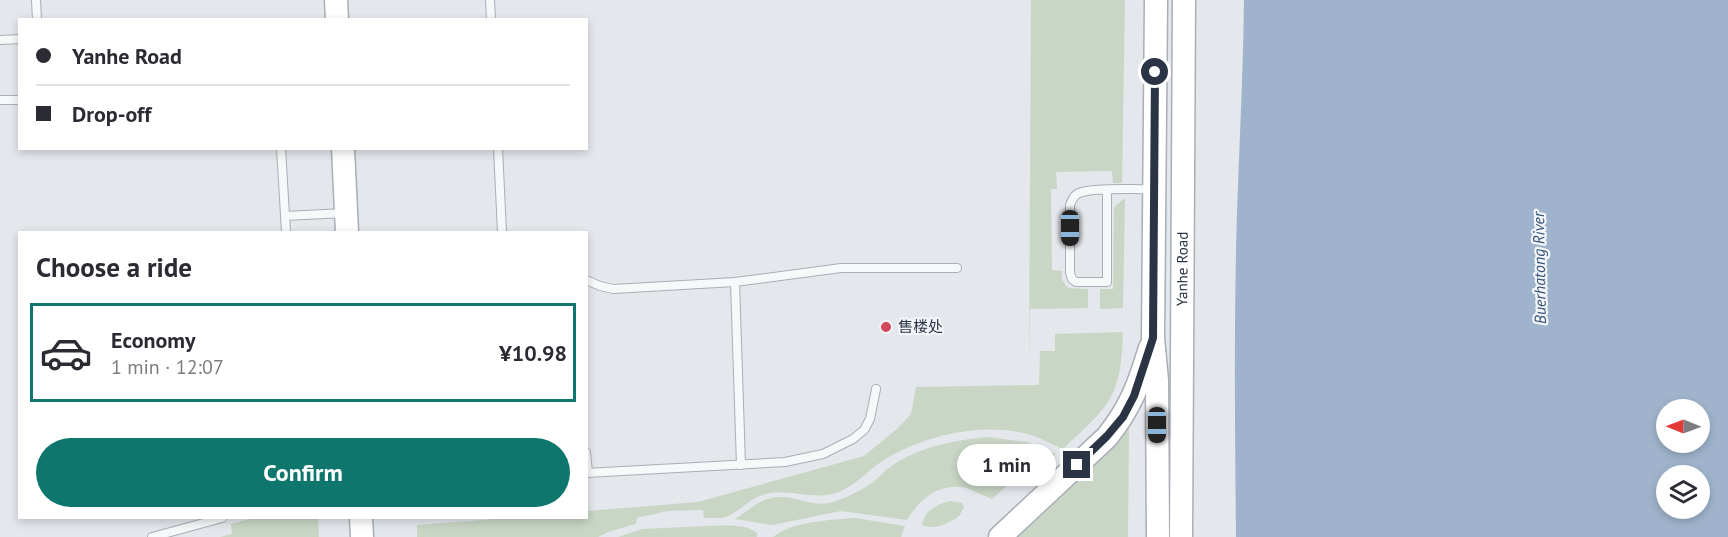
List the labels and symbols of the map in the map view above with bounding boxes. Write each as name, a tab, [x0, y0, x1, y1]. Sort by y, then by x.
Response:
route start	[1141, 58, 1168, 85]
car	[1061, 210, 1079, 246]
water label: Buerhatong River	[1528, 210, 1550, 324]
street label: Yanhe Road	[1172, 232, 1192, 306]
place label: 售楼处	[898, 317, 943, 336]
marker: 售楼处	[879, 320, 893, 334]
north arrow	[1656, 399, 1710, 453]
car	[1148, 407, 1166, 443]
callout: 1 min	[957, 444, 1056, 486]
route end	[1063, 451, 1090, 478]

